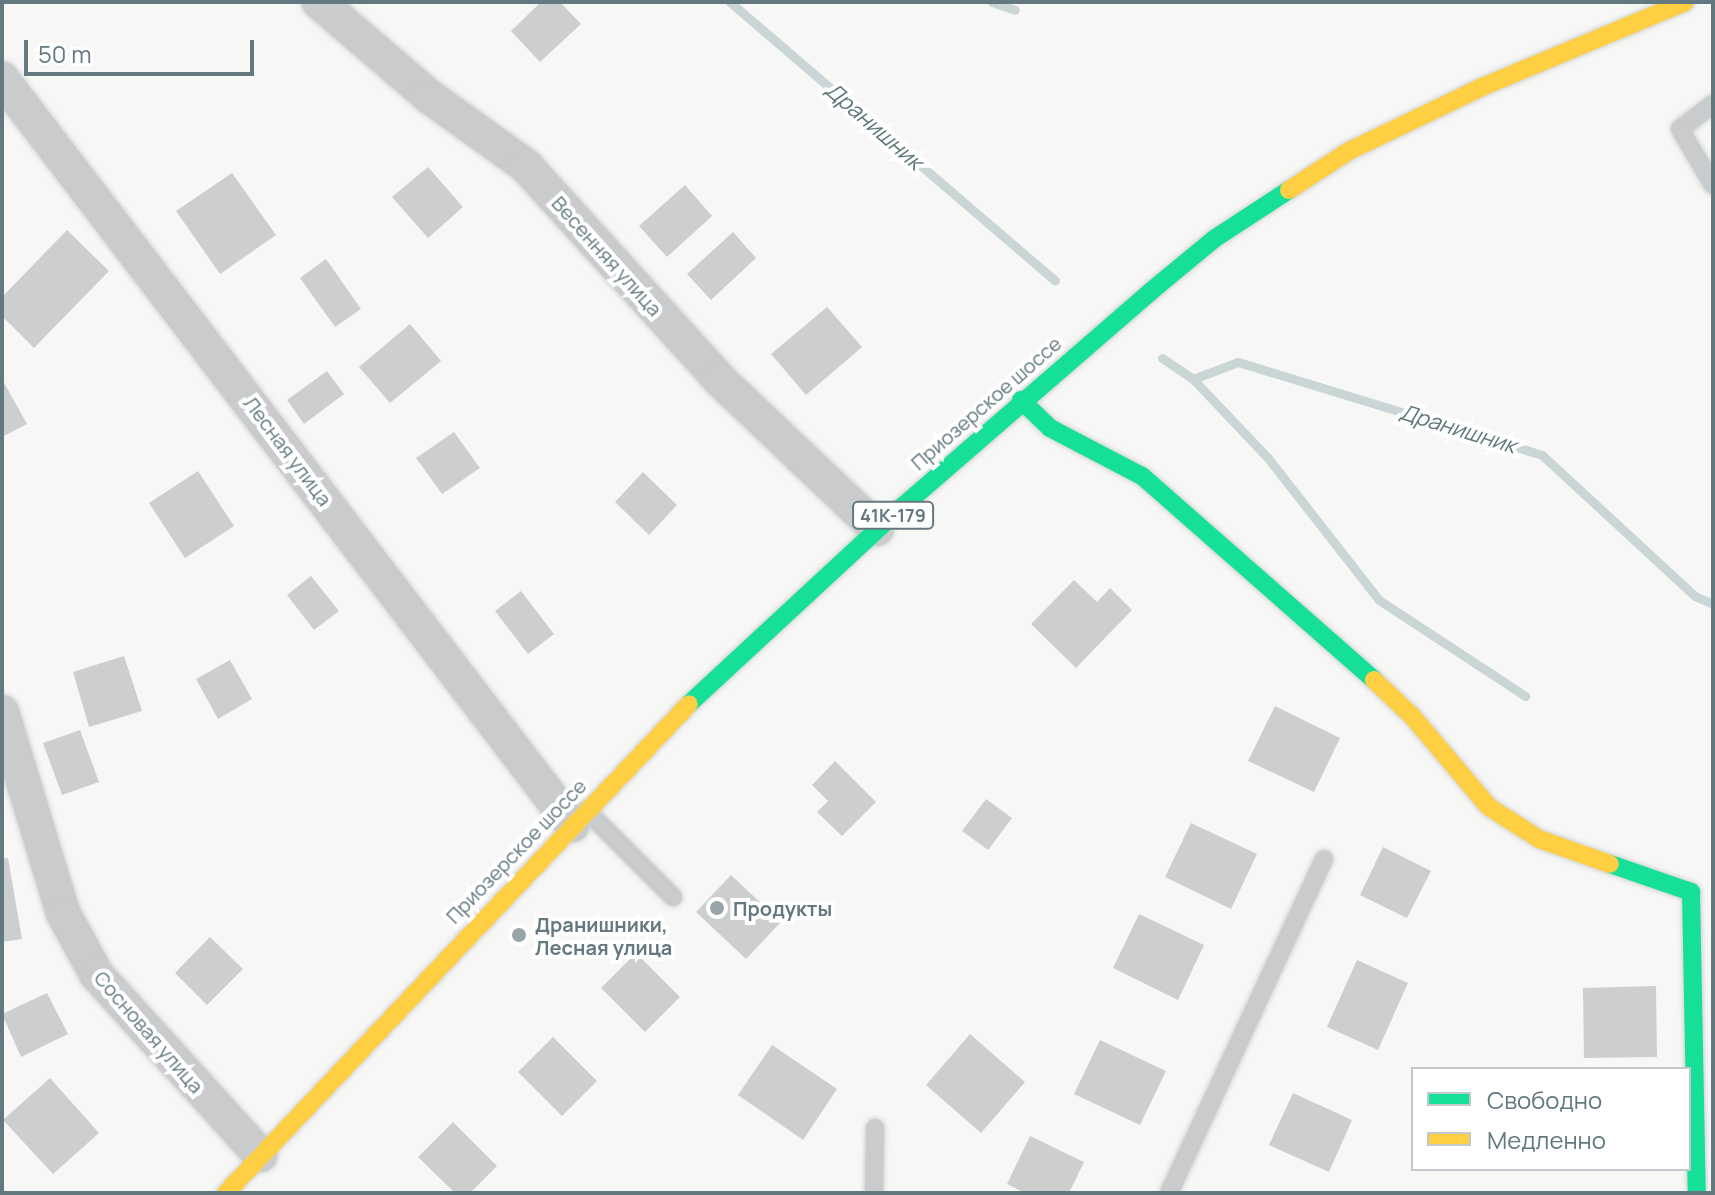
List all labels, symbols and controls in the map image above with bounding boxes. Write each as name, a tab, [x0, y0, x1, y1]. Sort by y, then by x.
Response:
scale bar	[28, 24, 258, 74]
text: 50 m	[38, 37, 92, 70]
water label: Дранишник	[820, 77, 928, 175]
street label: Весенняя улица	[547, 191, 667, 321]
street label: Приозерское шоссе	[906, 331, 1066, 475]
street label: Лесная улица	[239, 391, 337, 511]
water label: Дранишник	[1397, 399, 1519, 459]
road number: 41К-179	[851, 501, 935, 529]
street label: Приозерское шоссе	[441, 774, 591, 928]
place label: Продукты	[733, 896, 832, 920]
marker: Продукты	[708, 899, 726, 917]
place label: Дранишники, Лесная улица	[535, 912, 672, 959]
marker: Дранишники, Лесная улица	[510, 926, 528, 944]
street label: Сосновая улица	[89, 966, 209, 1098]
legend	[1411, 1067, 1691, 1171]
text: Свободно	[1487, 1083, 1602, 1116]
text: Медленно	[1487, 1123, 1606, 1156]

